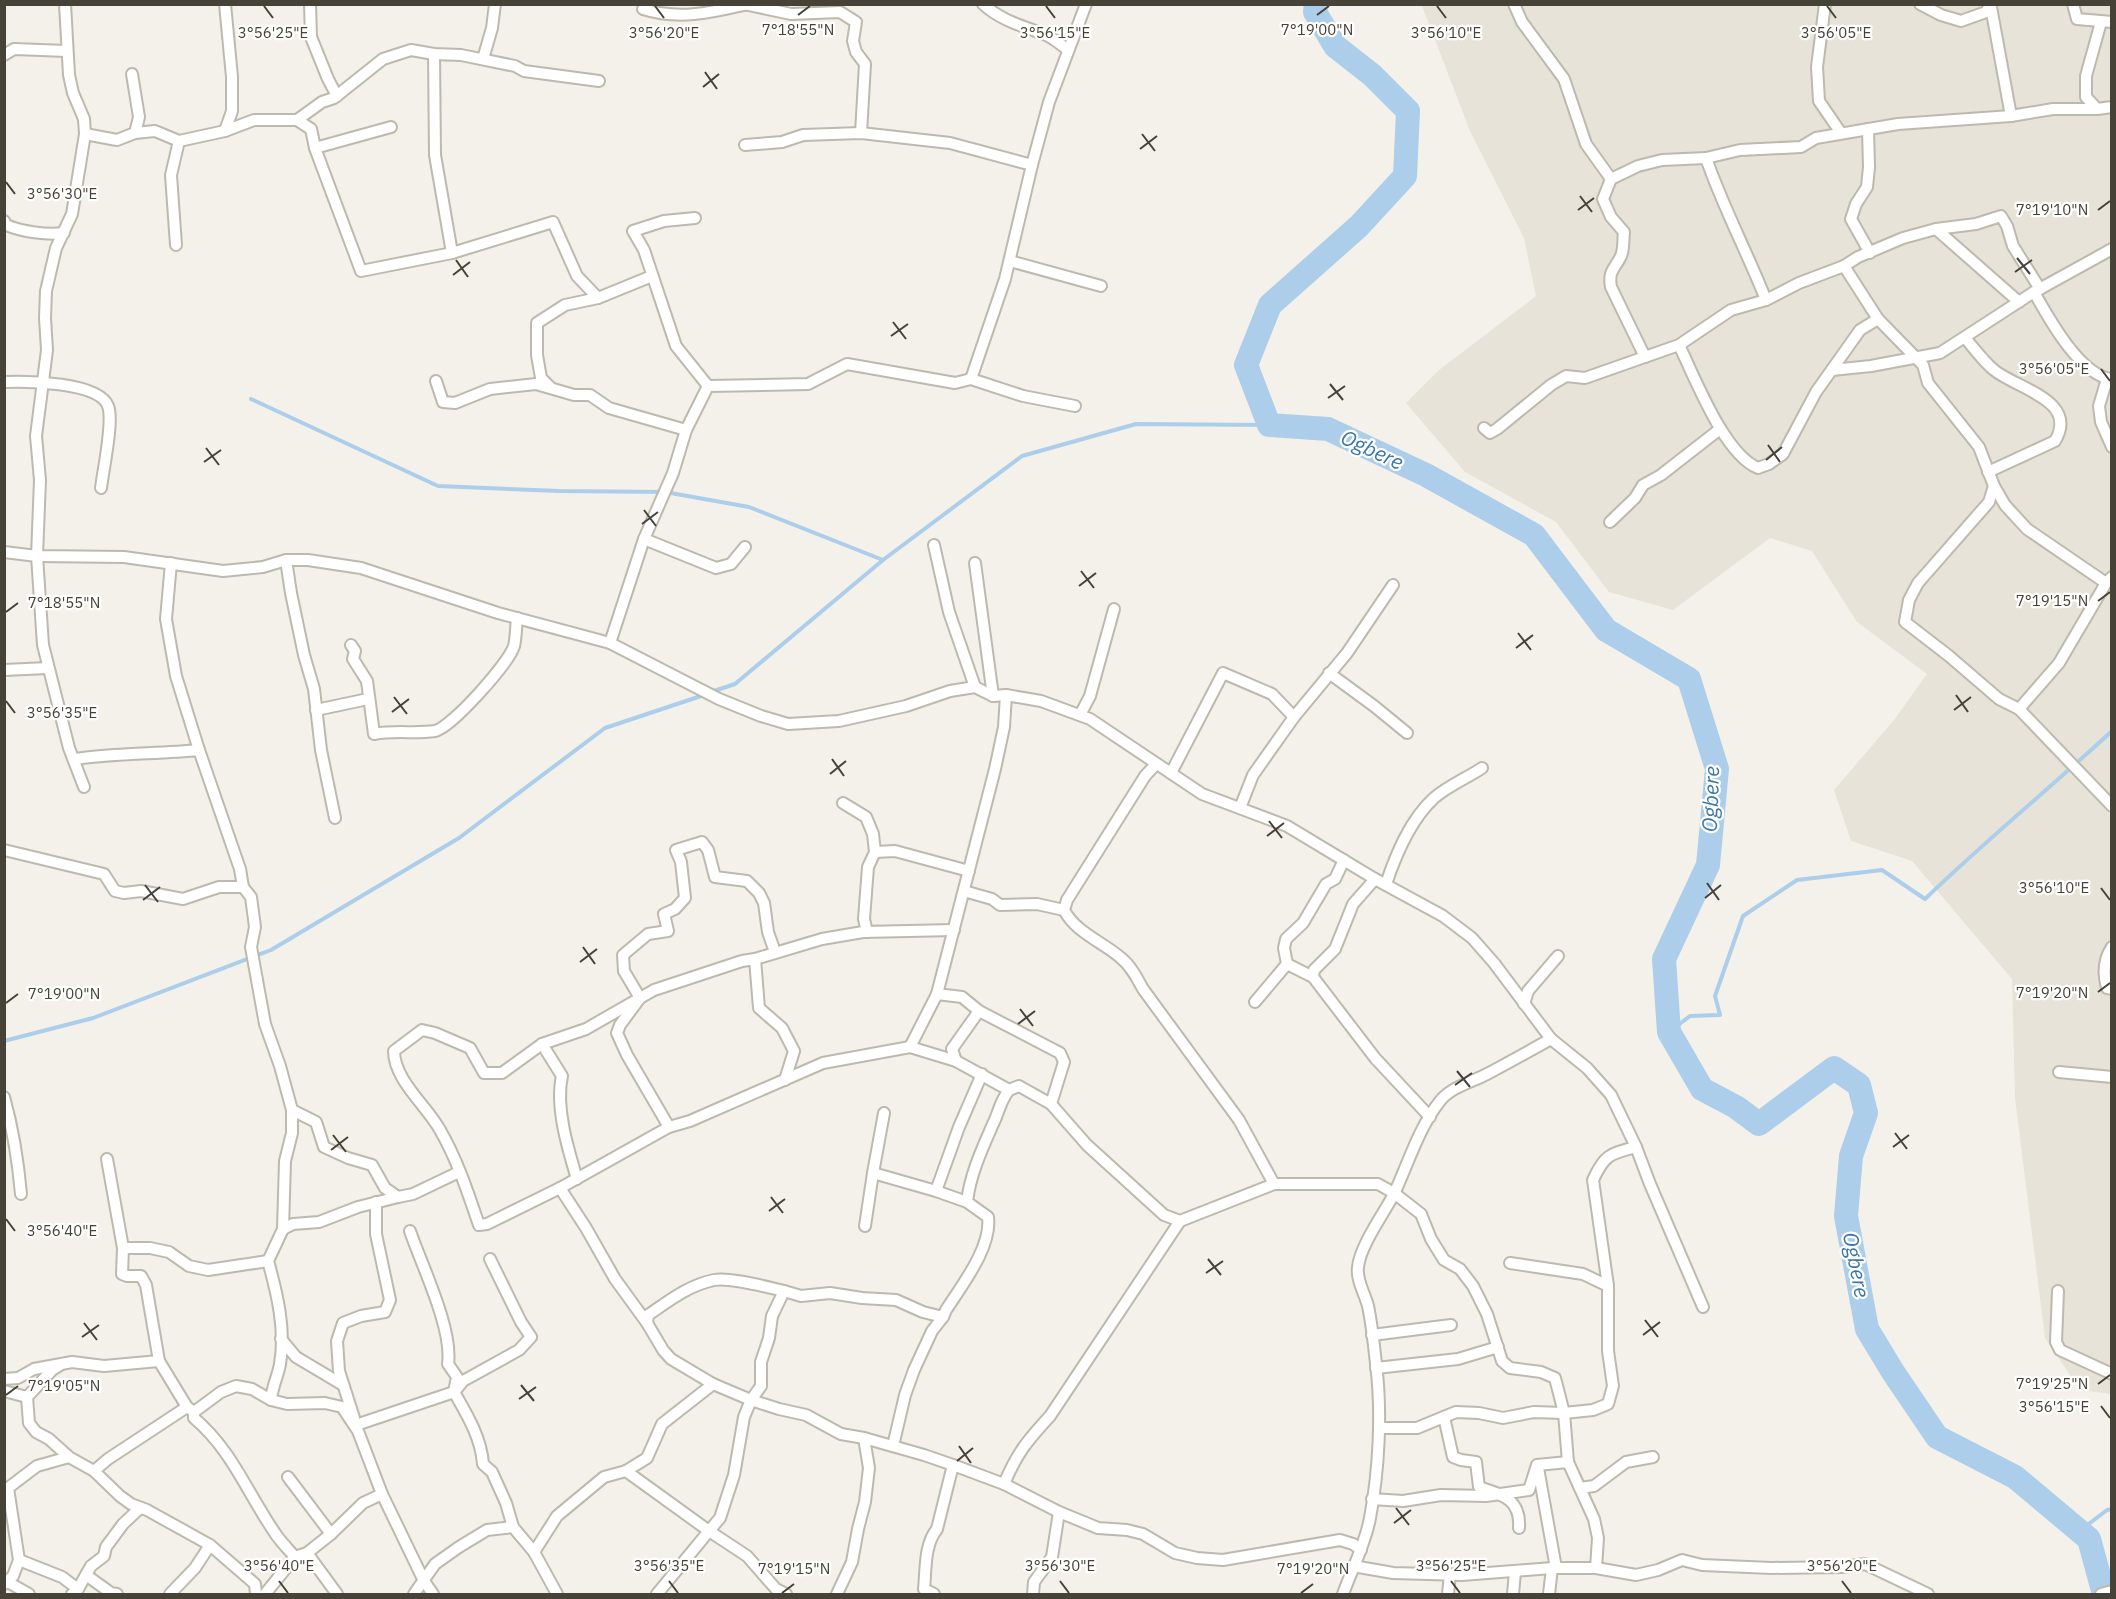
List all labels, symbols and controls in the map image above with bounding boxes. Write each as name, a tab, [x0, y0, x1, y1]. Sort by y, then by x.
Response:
text: 7°18'55"N	[762, 20, 834, 39]
text: 7°19'00"N	[1281, 20, 1353, 39]
text: 3°56'25"E	[238, 23, 308, 42]
text: 3°56'20"E	[629, 23, 699, 42]
text: 3°56'15"E	[1020, 23, 1090, 42]
text: 3°56'10"E	[1411, 23, 1481, 42]
text: 3°56'05"E	[1801, 23, 1871, 42]
text: 3°56'30"E	[27, 184, 97, 203]
text: 7°19'10"N	[2016, 200, 2088, 219]
text: 3°56'05"E	[2019, 359, 2089, 378]
water label: Ogbere	[1337, 422, 1408, 476]
text: 7°19'15"N	[2016, 591, 2088, 610]
text: 7°18'55"N	[28, 593, 100, 612]
text: 3°56'35"E	[27, 703, 97, 722]
water label: Ogbere	[1695, 765, 1725, 832]
text: 3°56'10"E	[2019, 878, 2089, 897]
text: 7°19'20"N	[2016, 983, 2088, 1002]
text: 7°19'00"N	[28, 984, 100, 1003]
text: 3°56'40"E	[27, 1221, 97, 1240]
water label: Ogbere	[1837, 1230, 1877, 1300]
text: 7°19'25"N	[2016, 1374, 2088, 1393]
text: 7°19'05"N	[28, 1376, 100, 1395]
text: 3°56'15"E	[2019, 1397, 2089, 1416]
text: 3°56'40"E	[244, 1556, 314, 1575]
text: 3°56'35"E	[634, 1556, 704, 1575]
text: 3°56'30"E	[1025, 1556, 1095, 1575]
text: 3°56'25"E	[1416, 1556, 1486, 1575]
text: 3°56'20"E	[1807, 1556, 1877, 1575]
text: 7°19'15"N	[758, 1559, 830, 1578]
text: 7°19'20"N	[1277, 1559, 1349, 1578]

